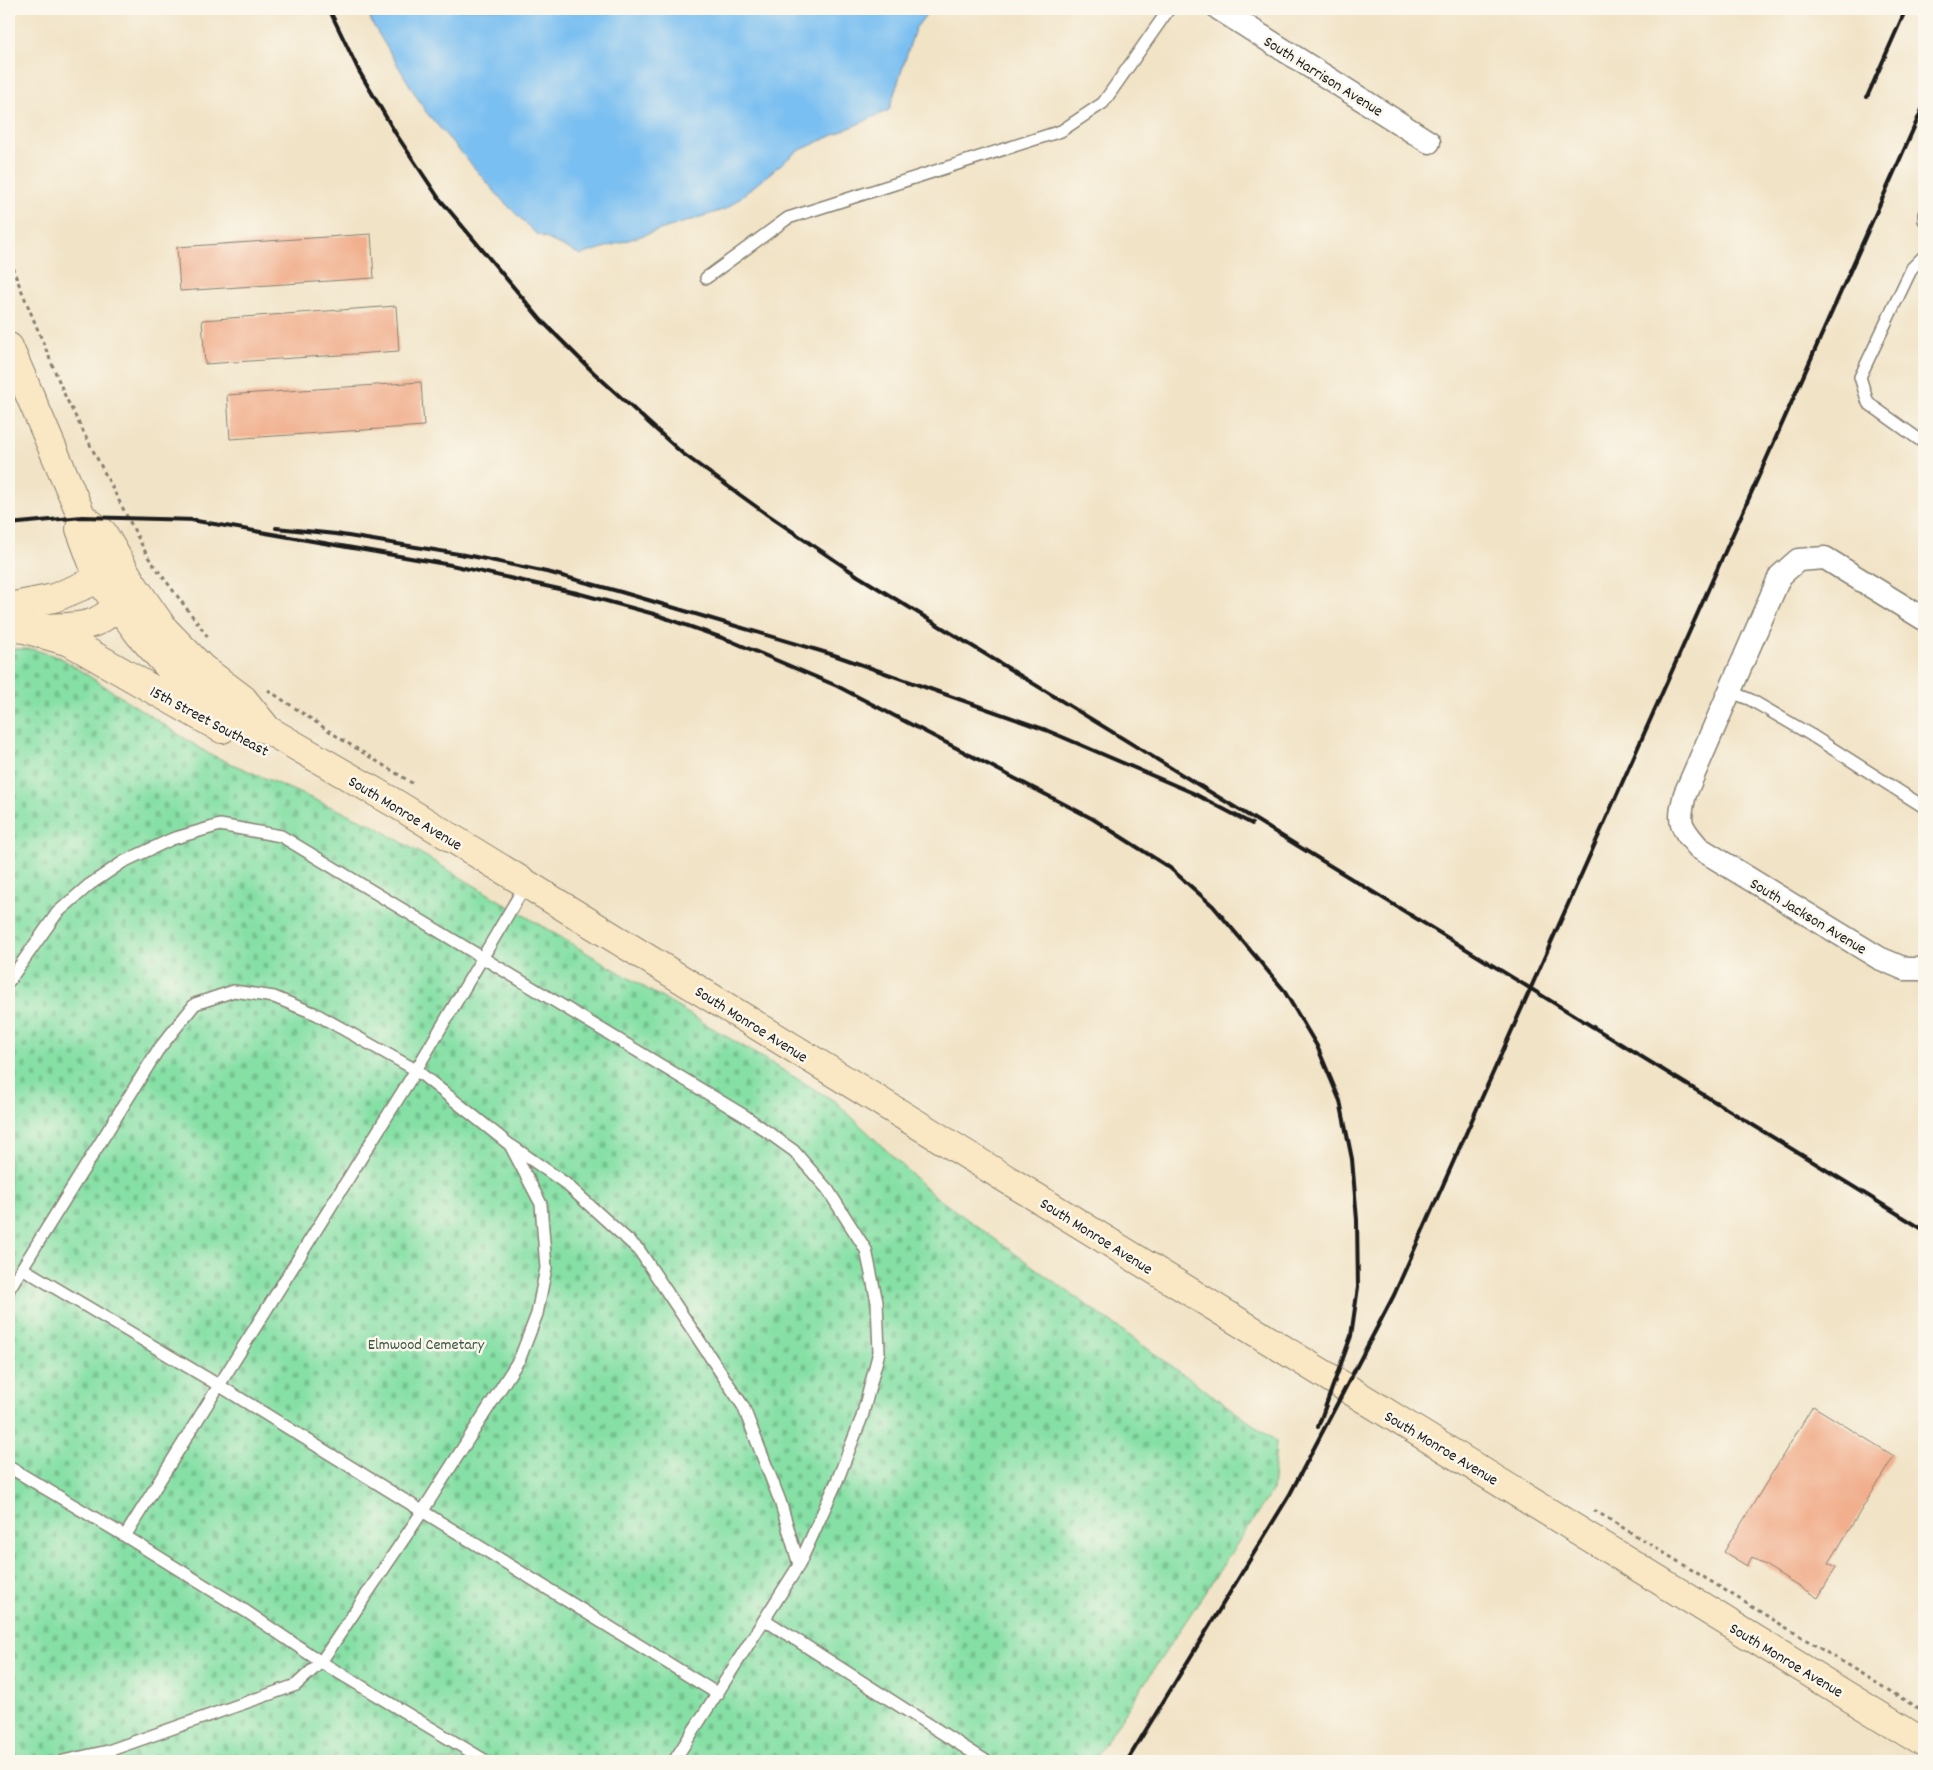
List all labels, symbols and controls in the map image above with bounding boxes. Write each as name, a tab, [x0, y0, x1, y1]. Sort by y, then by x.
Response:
street label: South Harrison Avenue	[1258, 31, 1387, 123]
street label: 15th Street Southeast	[145, 681, 273, 763]
street label: South Monroe Avenue	[343, 771, 466, 857]
street label: South Jackson Avenue	[1745, 873, 1871, 961]
street label: South Monroe Avenue	[690, 981, 812, 1069]
street label: South Monroe Avenue	[1035, 1193, 1157, 1281]
park label: Elmwood Cemetary	[368, 1334, 485, 1357]
street label: South Monroe Avenue	[1379, 1406, 1502, 1492]
street label: South Monroe Avenue	[1724, 1618, 1847, 1704]

